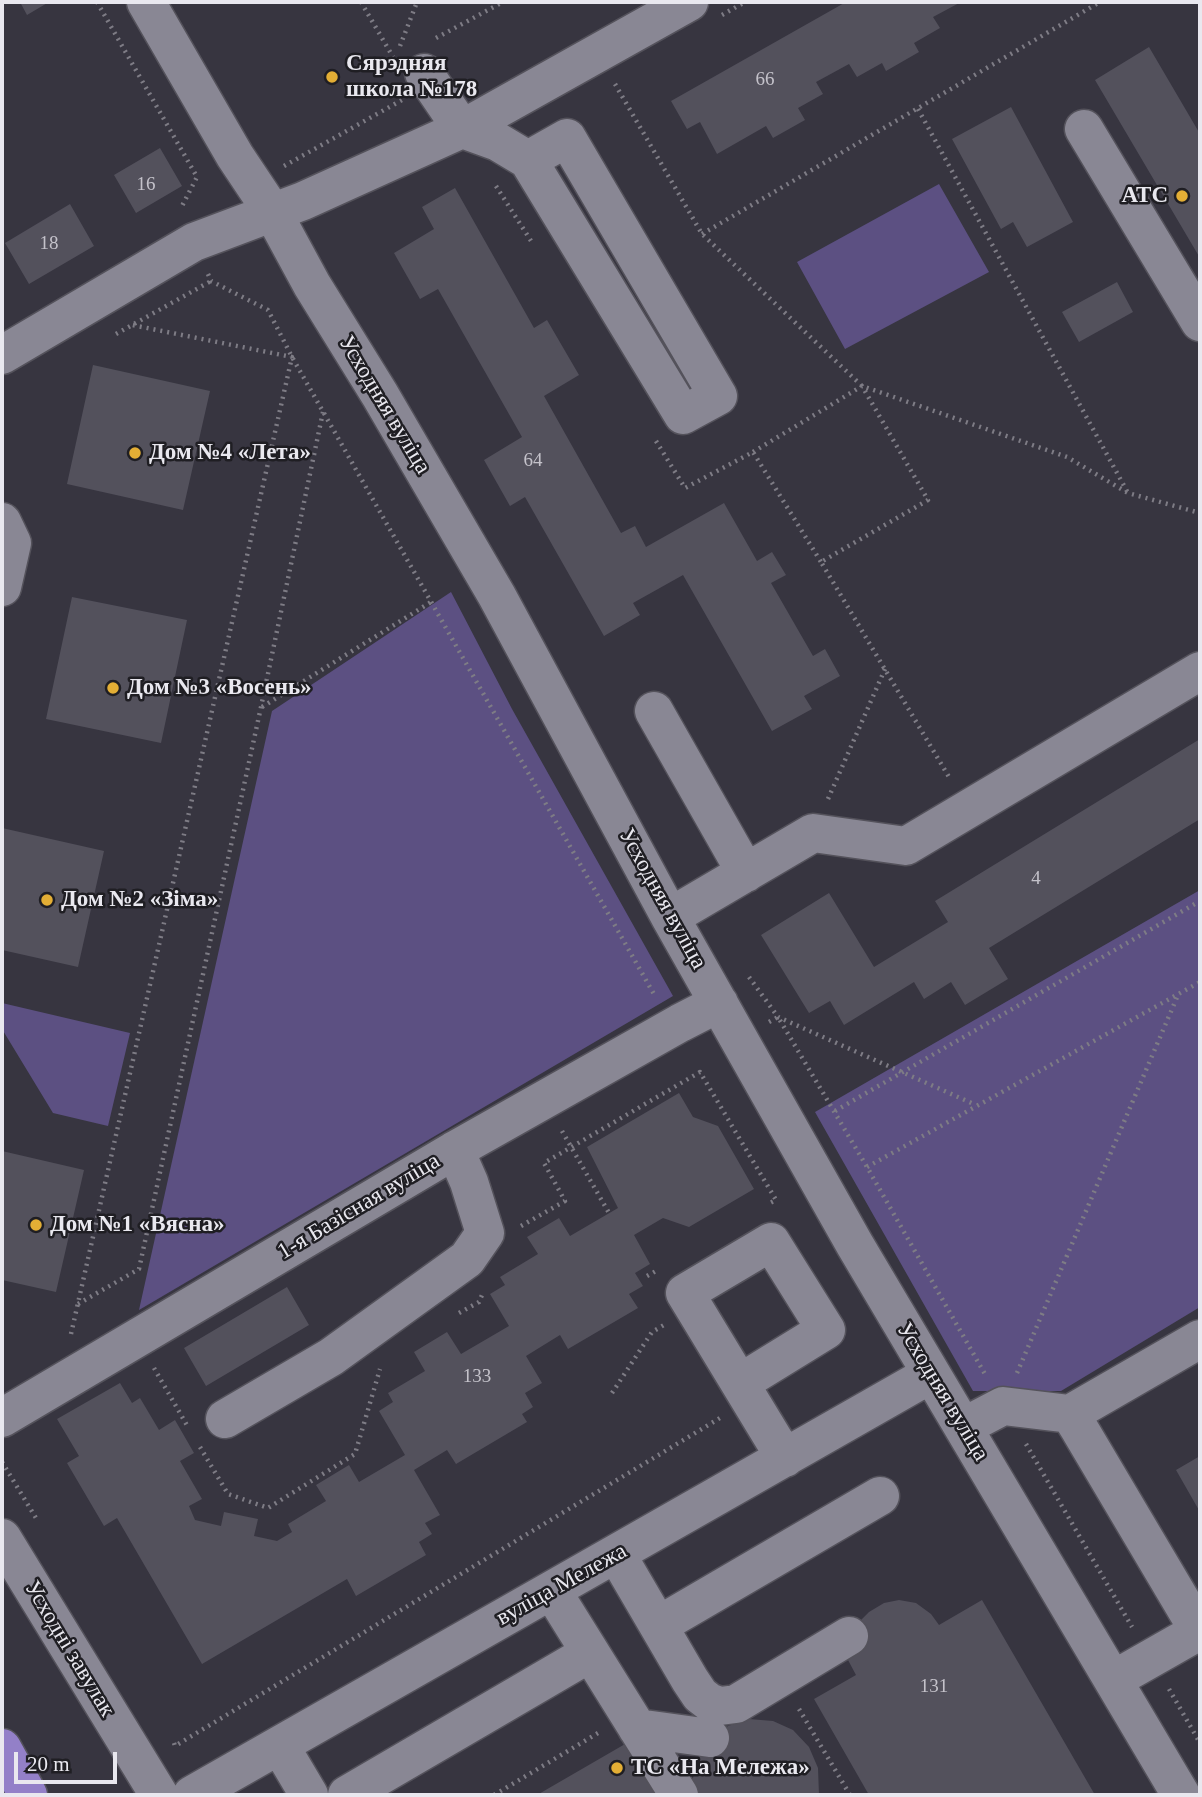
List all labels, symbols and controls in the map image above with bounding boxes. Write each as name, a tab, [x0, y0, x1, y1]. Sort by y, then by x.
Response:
place label: Сярэдняя школа №178	[346, 50, 477, 104]
marker: Сярэдняя школа №178	[324, 69, 340, 85]
house number: 66	[756, 69, 775, 91]
house number: 16	[136, 174, 156, 196]
place label: АТС	[1121, 182, 1168, 210]
marker: АТС	[1174, 188, 1190, 204]
house number: 18	[40, 233, 58, 255]
street label: Усходняя вуліца	[332, 331, 436, 479]
place label: Дом №4 «Лета»	[149, 439, 311, 467]
marker: Дом №4 «Лета»	[127, 445, 143, 461]
house number: 64	[524, 450, 542, 472]
place label: Дом №3 «Восень»	[127, 674, 312, 702]
marker: Дом №3 «Восень»	[105, 680, 121, 696]
street label: Усходняя вуліца	[612, 824, 712, 974]
house number: 4	[1031, 868, 1041, 890]
place label: Дом №2 «Зіма»	[61, 886, 218, 914]
marker: Дом №2 «Зіма»	[39, 892, 55, 908]
street label: 1-я Базісная вуліца	[273, 1148, 445, 1266]
place label: Дом №1 «Вясна»	[50, 1211, 224, 1239]
marker: Дом №1 «Вясна»	[28, 1217, 44, 1233]
street label: Усходняя вуліца	[890, 1318, 994, 1466]
house number: 133	[463, 1366, 491, 1388]
street label: вуліца Мележа	[492, 1538, 632, 1632]
street label: Усходні завулак	[18, 1576, 120, 1722]
house number: 131	[920, 1676, 948, 1698]
scale bar	[18, 1738, 121, 1782]
text: 20 m	[27, 1752, 70, 1776]
place label: ТС «На Мележа»	[631, 1754, 810, 1782]
marker: ТС «На Мележа»	[609, 1760, 625, 1776]

